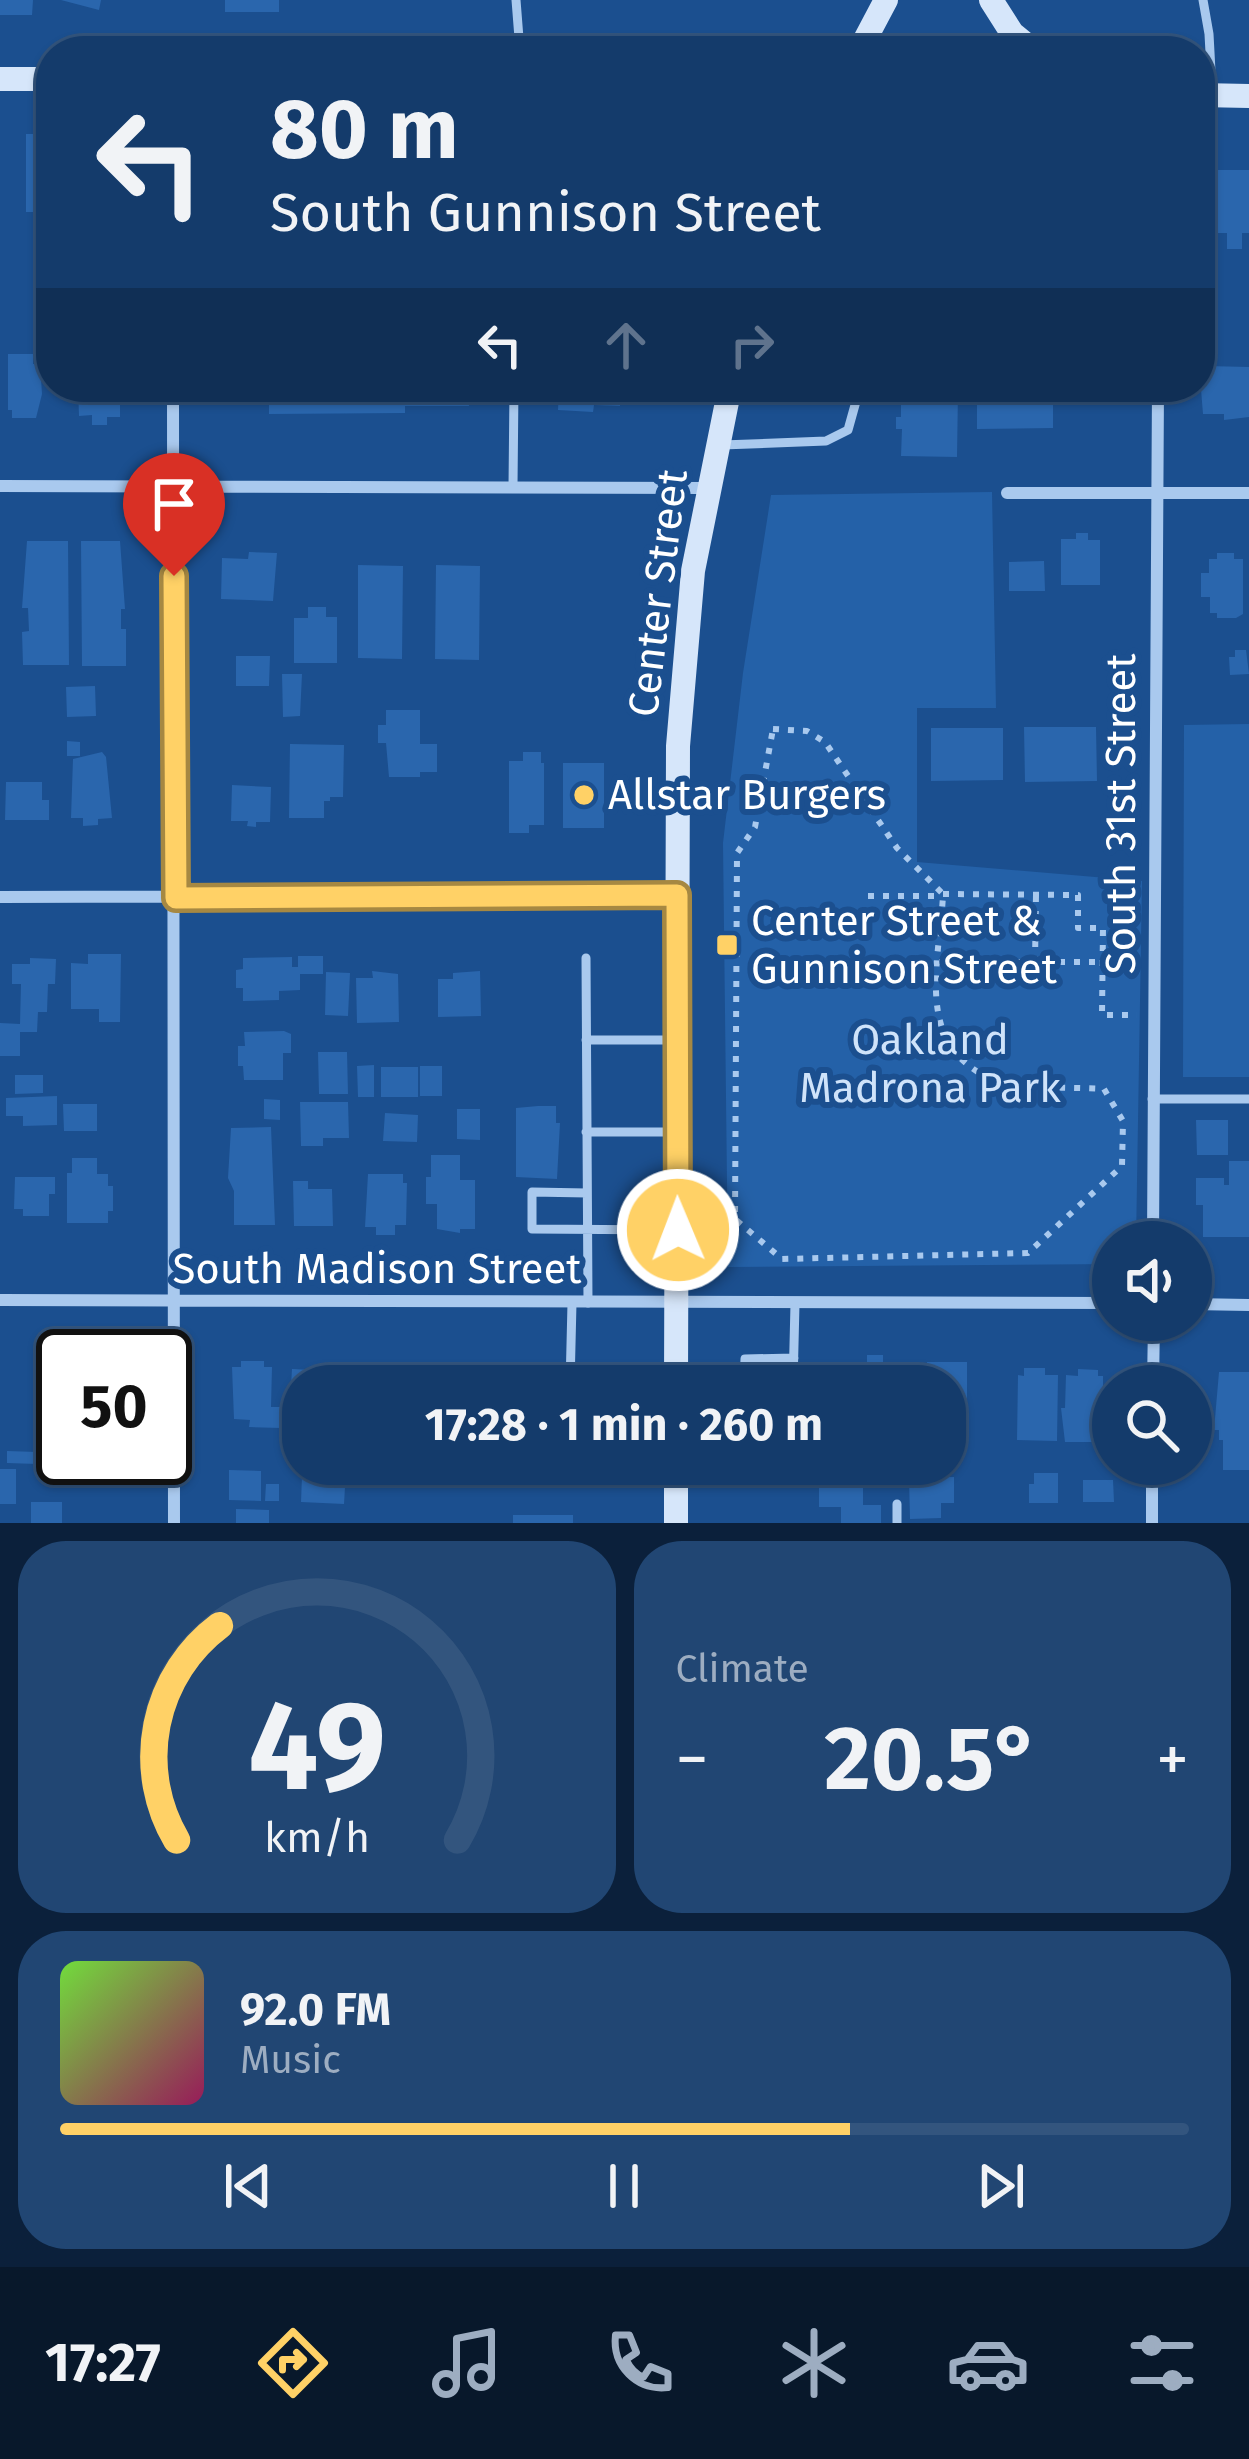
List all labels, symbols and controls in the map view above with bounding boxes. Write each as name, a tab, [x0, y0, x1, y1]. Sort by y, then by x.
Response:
text: 80 m	[270, 79, 459, 180]
icon: left	[72, 84, 228, 240]
text: South Gunnison Street	[270, 181, 821, 245]
icon: left	[467, 312, 533, 378]
icon: ahead	[593, 312, 659, 378]
icon: right	[719, 312, 785, 378]
pin	[123, 453, 225, 576]
street label: Center Street	[618, 466, 698, 720]
icon: arrive	[141, 471, 207, 537]
street label: South 31st Street	[1096, 653, 1146, 974]
place label: Allstar Burgers	[608, 770, 886, 820]
marker: Allstar Burgers	[571, 782, 597, 808]
place label: Center Street & Gunnison Street	[751, 896, 1058, 994]
marker: Center Street & Gunnison Street	[714, 932, 740, 958]
park label: Oakland Madrona Park	[799, 1015, 1061, 1113]
position arrow	[615, 1167, 741, 1293]
map controls	[1092, 1221, 1212, 1485]
button: sound	[1092, 1221, 1212, 1341]
street label: South Madison Street	[172, 1244, 582, 1294]
speed limit sign: 50	[36, 1329, 192, 1485]
button: search	[1092, 1365, 1212, 1485]
text: 17:28 · 1 min · 260 m	[425, 1398, 823, 1452]
text: Climate	[676, 1646, 809, 1692]
text: 49	[248, 1672, 386, 1822]
text: 20.5°	[824, 1705, 1040, 1813]
text: −	[676, 1720, 709, 1799]
text: +	[1156, 1720, 1189, 1799]
text: km/h	[264, 1812, 370, 1863]
text: 92.0 FM	[240, 1983, 391, 2037]
text: Music	[240, 2037, 341, 2083]
icon: previous	[215, 2153, 281, 2219]
icon: pause	[591, 2153, 657, 2219]
icon: next	[968, 2153, 1034, 2219]
icon: directions	[251, 2321, 335, 2405]
icon: music	[425, 2321, 509, 2405]
icon: phone	[598, 2321, 682, 2405]
icon: climate	[772, 2321, 856, 2405]
icon: car	[946, 2321, 1030, 2405]
icon: filters	[1120, 2321, 1204, 2405]
text: 17:27	[45, 2331, 161, 2395]

